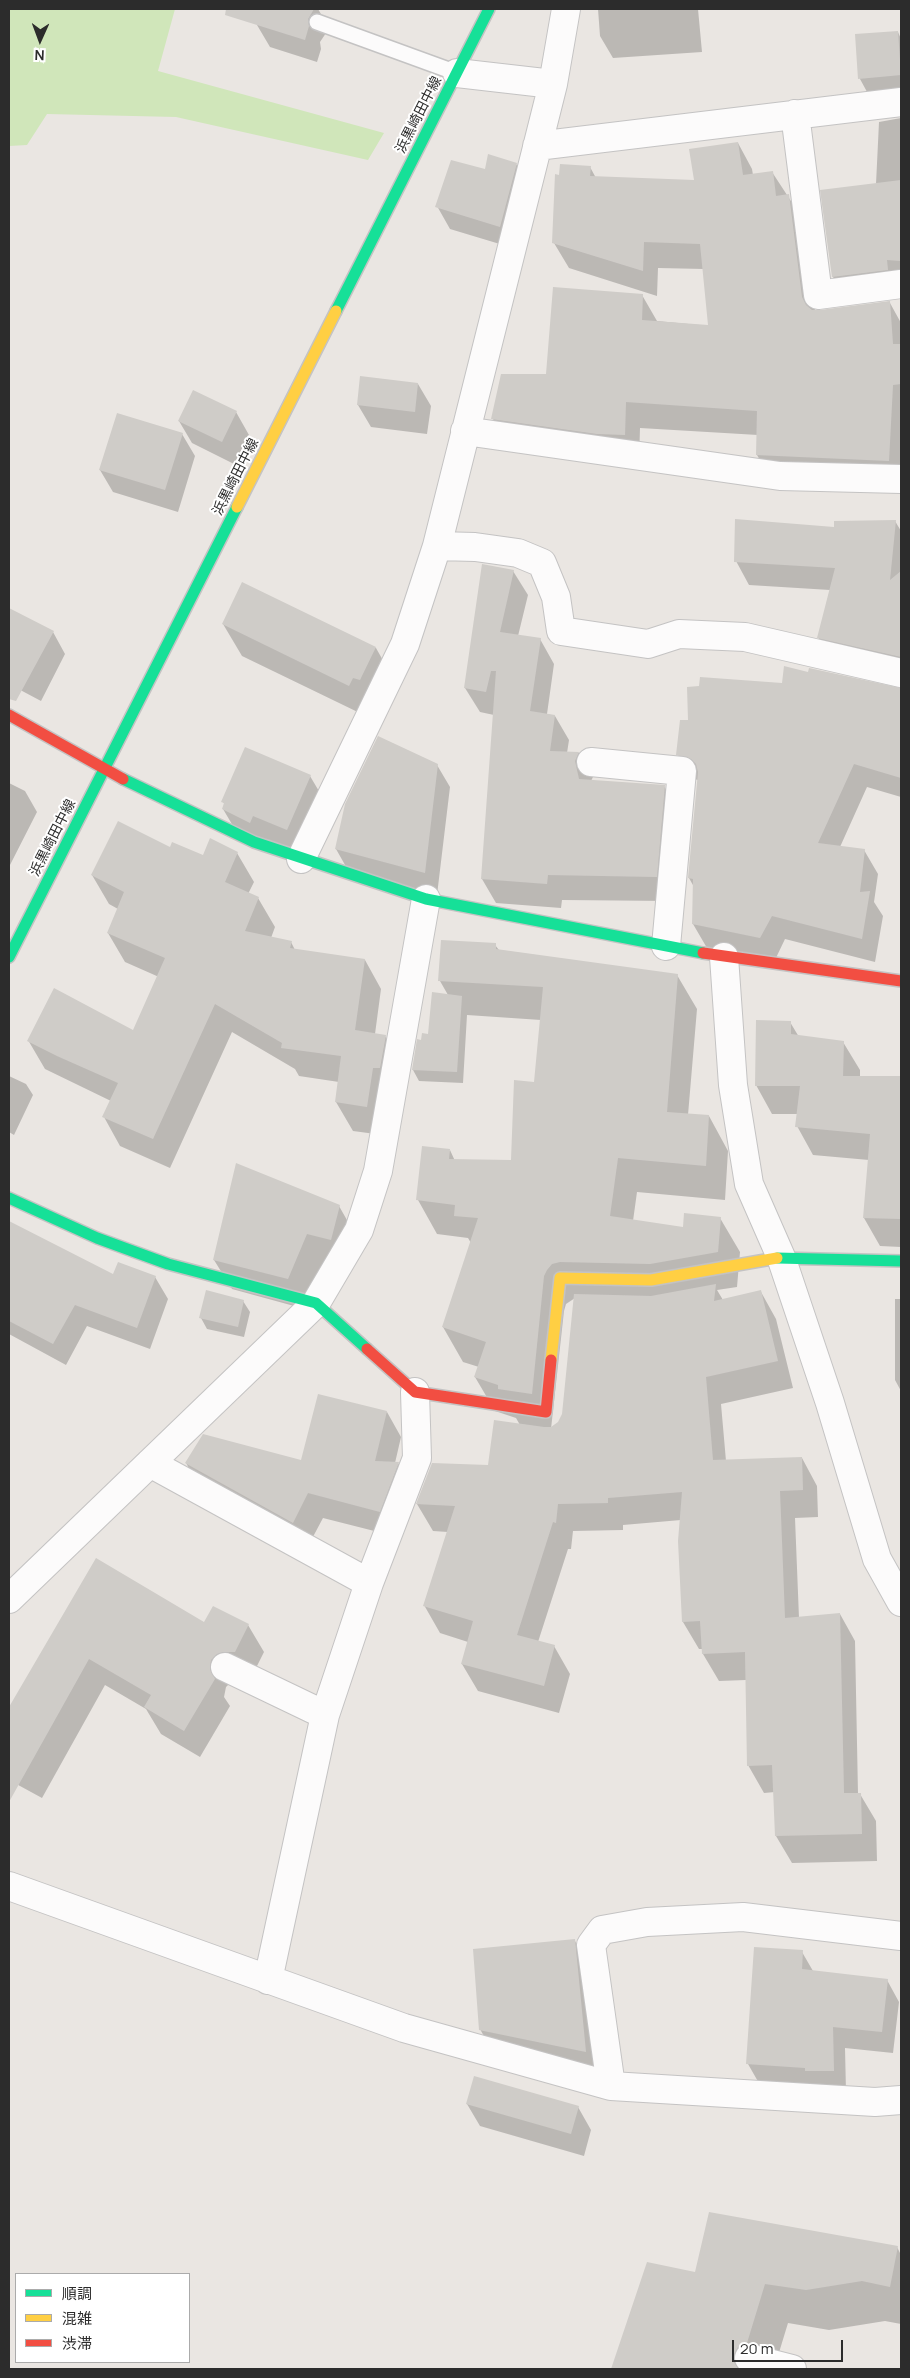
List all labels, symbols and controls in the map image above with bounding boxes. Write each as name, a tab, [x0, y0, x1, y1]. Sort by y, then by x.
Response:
north arrow	[15, 15, 65, 65]
text: N	[34, 46, 45, 65]
street label: 浜黒崎田中線	[392, 74, 446, 156]
street label: 浜黒崎田中線	[209, 436, 263, 518]
street label: 浜黒崎田中線	[26, 797, 80, 879]
legend	[15, 2273, 190, 2363]
text: 順調	[62, 2283, 92, 2304]
text: 混雑	[62, 2308, 92, 2329]
scale bar	[735, 2330, 846, 2362]
text: 渋滞	[62, 2333, 92, 2354]
text: 20 m	[740, 2338, 773, 2359]

